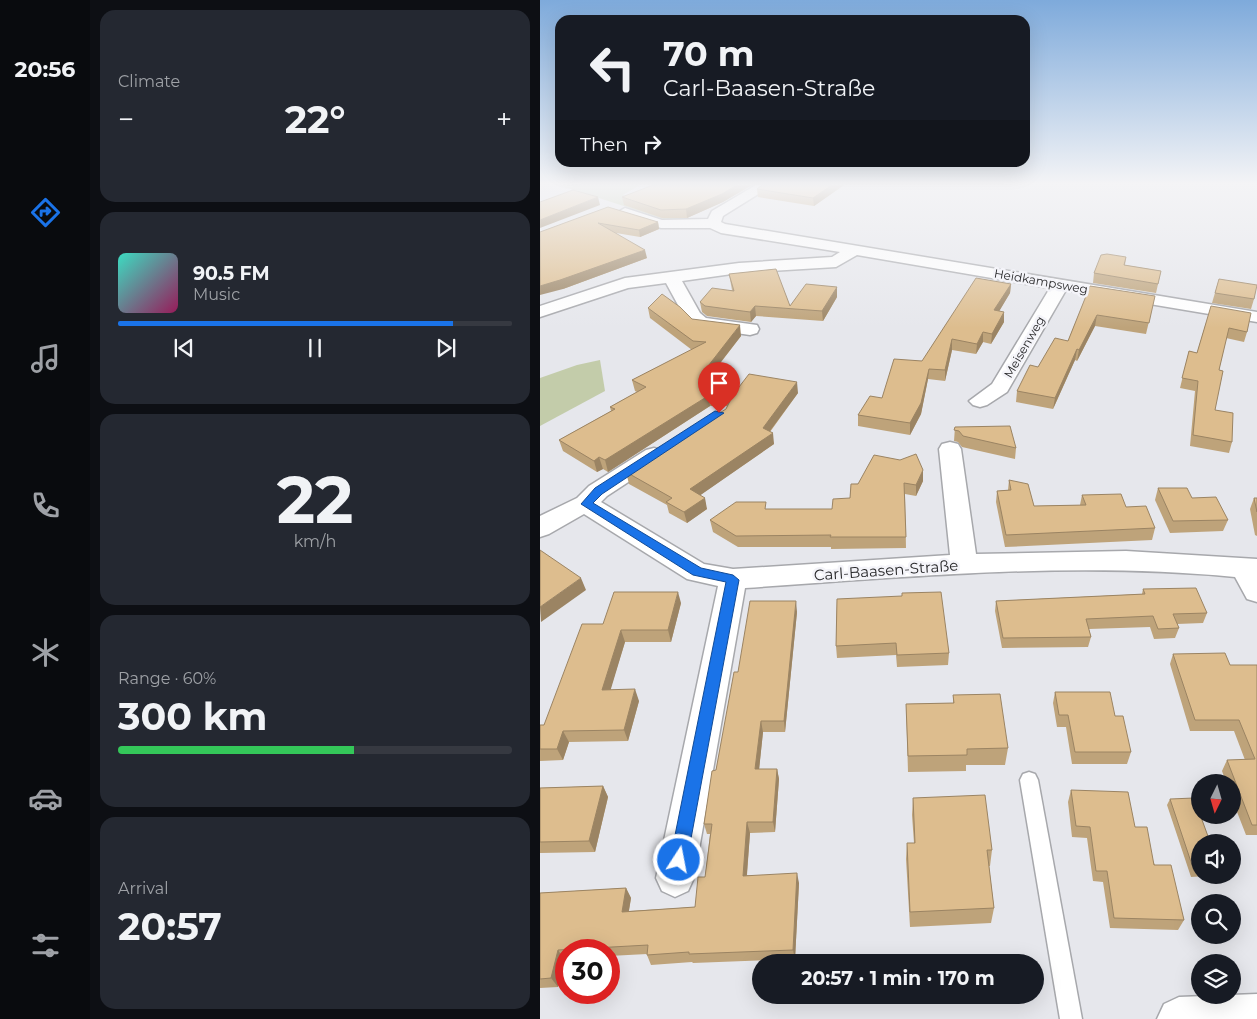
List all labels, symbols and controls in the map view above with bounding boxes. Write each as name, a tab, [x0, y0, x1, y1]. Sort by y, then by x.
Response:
text: 70 m	[663, 32, 754, 75]
icon: left	[580, 35, 645, 100]
text: 20:56	[15, 56, 75, 83]
text: Climate	[118, 72, 180, 91]
text: Carl-Baasen-Straße	[663, 75, 875, 102]
text: 22°	[285, 96, 345, 143]
text: −	[118, 102, 134, 136]
text: +	[496, 102, 512, 136]
icon: right	[638, 130, 666, 158]
text: Then	[580, 133, 628, 156]
icon: directions	[28, 195, 63, 230]
text: 90.5 FM	[193, 262, 270, 285]
street label: Heidkampsweg	[993, 265, 1089, 297]
text: Music	[193, 285, 240, 304]
street label: Meisenweg	[1000, 313, 1048, 381]
icon: previous	[170, 334, 198, 362]
icon: pause	[301, 334, 329, 362]
icon: next	[432, 334, 460, 362]
icon: music	[28, 341, 63, 376]
pin	[698, 362, 740, 413]
icon: arrive	[705, 369, 733, 397]
text: 22	[277, 460, 353, 539]
icon: phone	[28, 488, 63, 523]
text: km/h	[294, 532, 336, 551]
street label: Carl-Baasen-Straße	[813, 555, 959, 585]
icon: climate	[28, 635, 63, 670]
text: Range · 60%	[118, 669, 216, 688]
text: 300 km	[118, 693, 267, 740]
north arrow	[1191, 774, 1241, 824]
map controls	[1191, 774, 1241, 1004]
icon: car	[28, 781, 63, 816]
position arrow	[652, 833, 704, 885]
button: sound	[1191, 834, 1241, 884]
text: Arrival	[118, 879, 168, 898]
button: search	[1191, 894, 1241, 944]
text: 20:57	[118, 903, 222, 950]
icon: filters	[28, 928, 63, 963]
speed limit sign: 30	[555, 939, 620, 1004]
button: layers	[1191, 954, 1241, 1004]
text: 20:57 · 1 min · 170 m	[801, 967, 995, 990]

